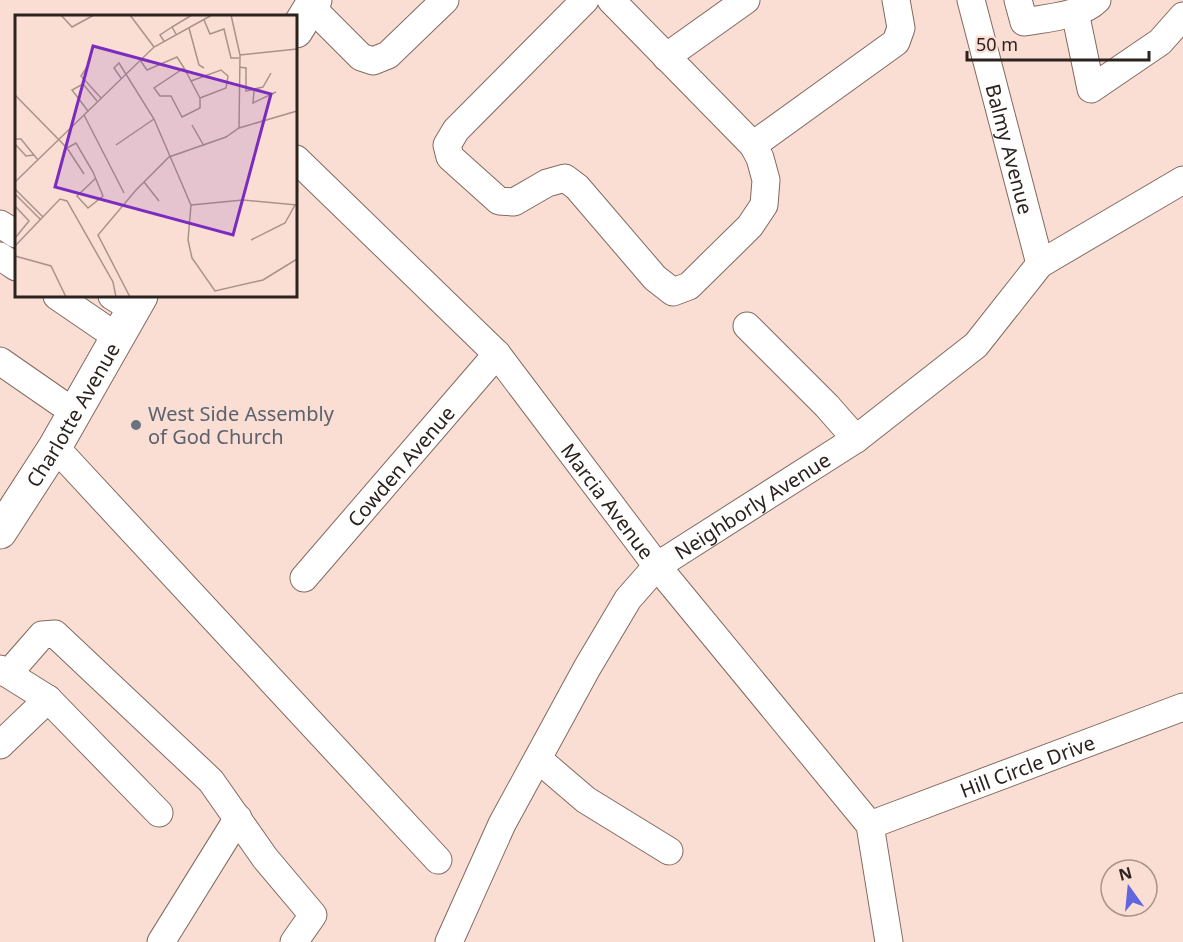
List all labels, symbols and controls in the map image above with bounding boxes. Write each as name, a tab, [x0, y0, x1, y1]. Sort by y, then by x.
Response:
inset map	[15, 15, 297, 297]
scale bar	[967, 24, 1148, 62]
text: 50 m	[976, 32, 1018, 56]
street label: Balmy Avenue	[980, 81, 1040, 217]
street label: Charlotte Avenue	[19, 338, 125, 492]
place label: West Side Assembly of God Church	[148, 400, 335, 450]
street label: Cowden Avenue	[341, 400, 460, 532]
marker: West Side Assembly of God Church	[129, 418, 143, 432]
street label: Marcia Avenue	[555, 437, 660, 564]
street label: Neighborly Avenue	[669, 446, 835, 565]
street label: Hill Circle Drive	[956, 728, 1098, 803]
north arrow	[1099, 858, 1159, 918]
text: N	[1116, 861, 1134, 886]

